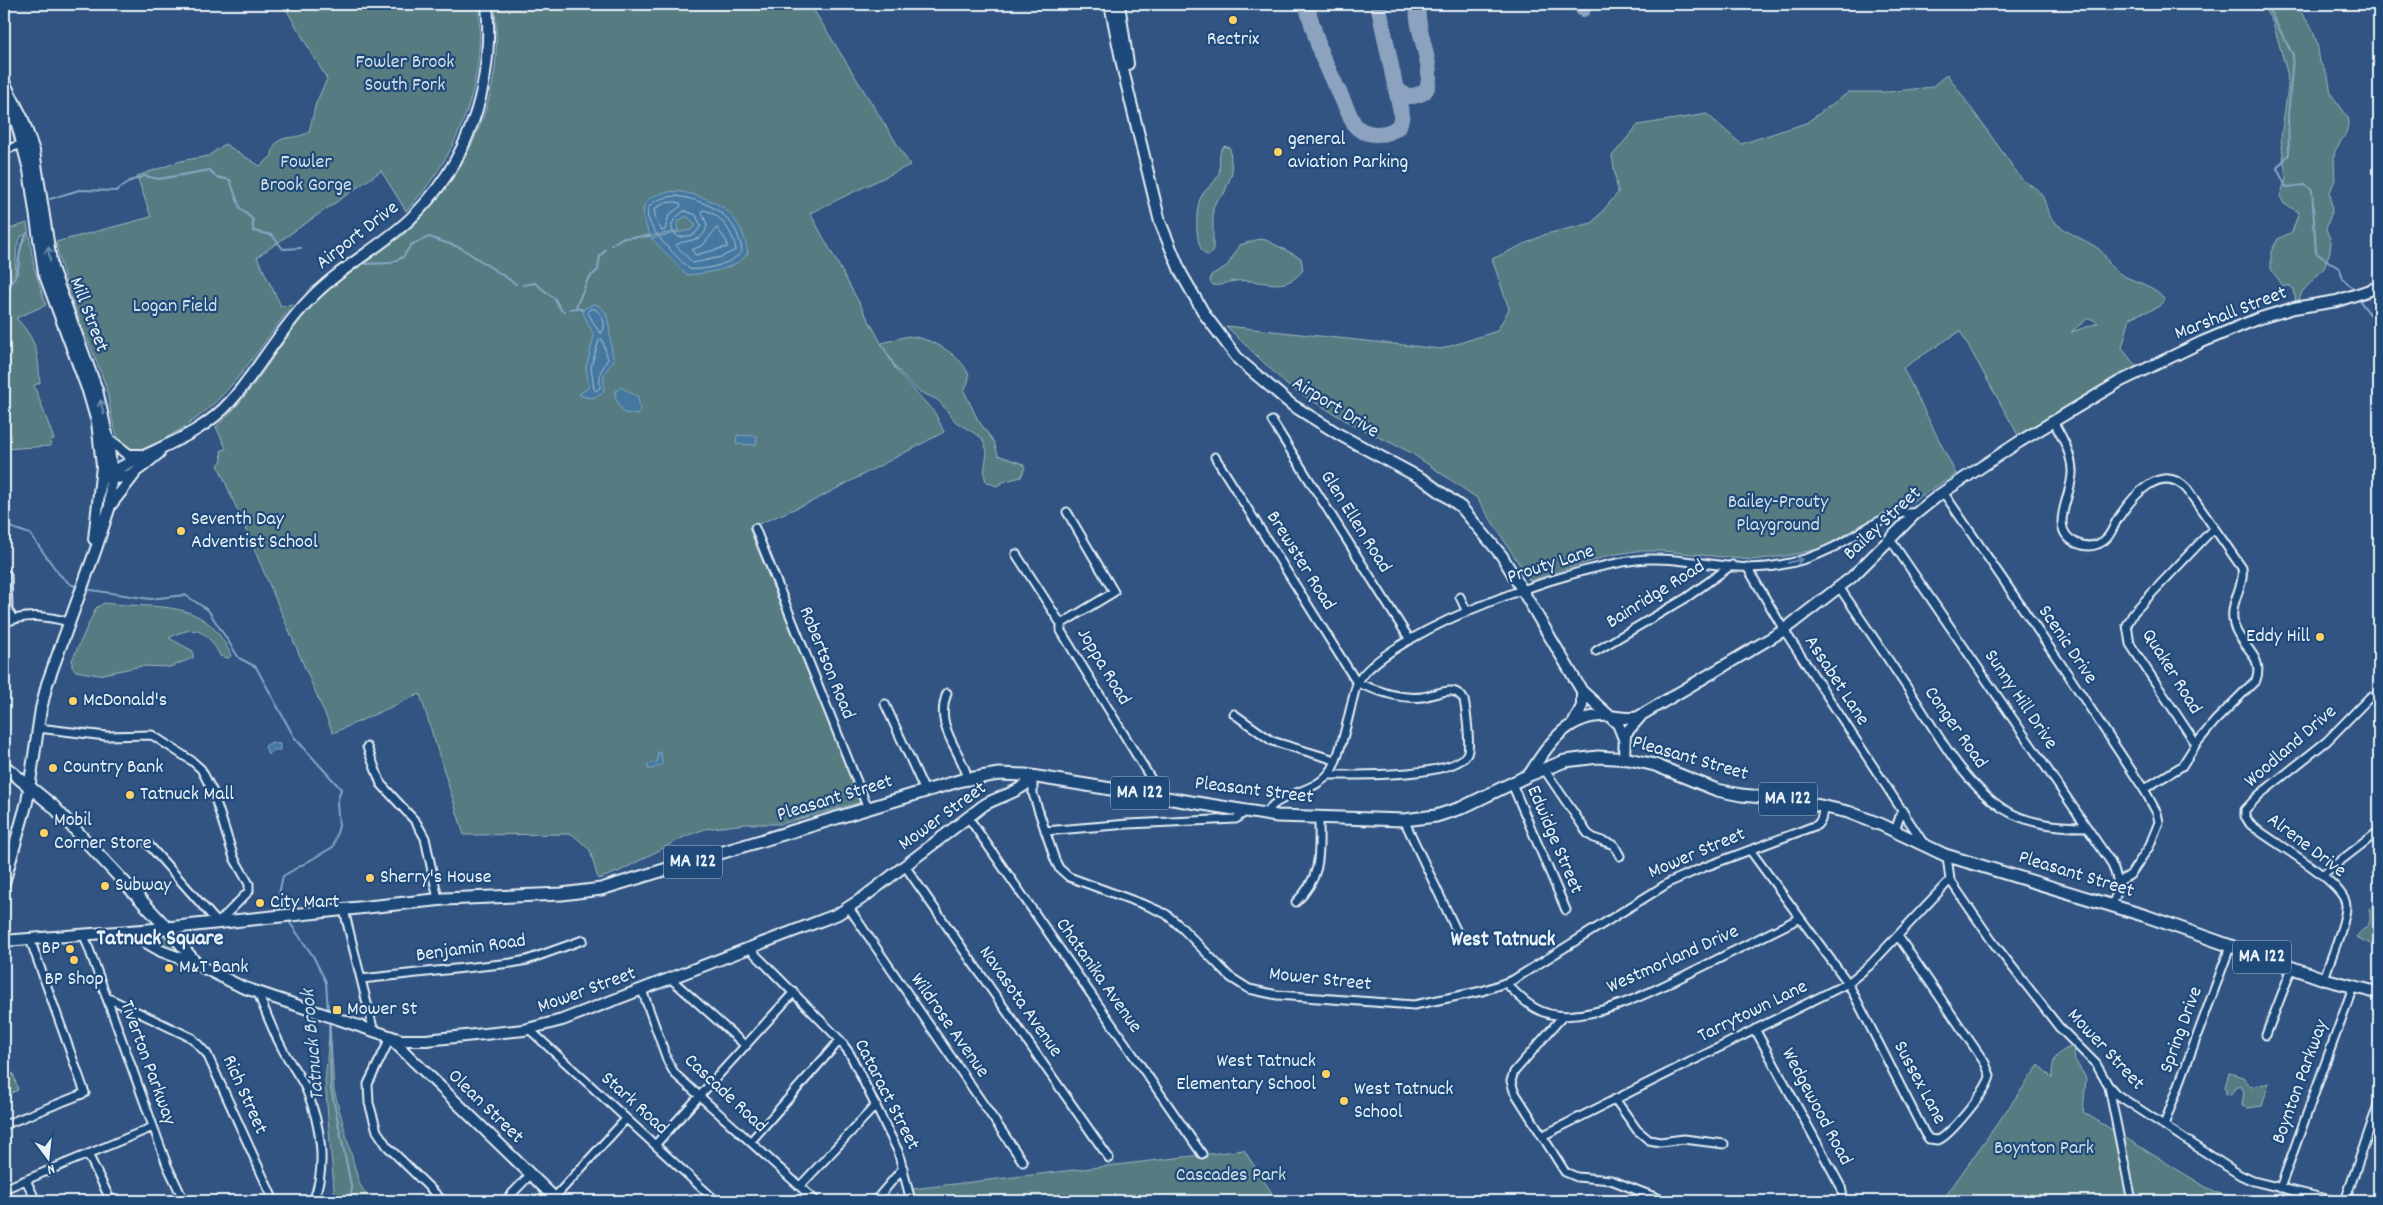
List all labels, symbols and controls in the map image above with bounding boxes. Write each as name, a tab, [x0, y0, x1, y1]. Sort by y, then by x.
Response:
marker: Rectrix	[1227, 14, 1239, 26]
place label: Rectrix	[1207, 26, 1260, 54]
park label: Fowler Brook South Fork	[355, 49, 455, 100]
place label: general aviation Parking	[1288, 126, 1408, 177]
marker: general aviation Parking	[1272, 146, 1284, 158]
park label: Fowler Brook Gorge	[260, 149, 352, 200]
street label: Airport Drive	[311, 195, 405, 277]
one-way arrow	[44, 246, 54, 262]
street label: Mill Street	[61, 274, 115, 356]
street label: Marshall Street	[2171, 280, 2291, 348]
park label: Logan Field	[133, 293, 217, 321]
street label: Airport Drive	[1286, 370, 1384, 446]
one-way arrow	[97, 400, 106, 416]
street label: Glen Ellen Road	[1312, 465, 1398, 579]
street label: Bailey Street	[1838, 481, 1928, 567]
park label: Bailey-Prouty Playground	[1728, 489, 1829, 540]
place label: Seventh Day Adventist School	[191, 506, 318, 557]
street label: Brewster Road	[1258, 506, 1342, 616]
marker: Seventh Day Adventist School	[175, 525, 187, 537]
street label: Prouty Lane	[1504, 538, 1598, 592]
street label: Bainridge Road	[1601, 554, 1711, 636]
one-way arrow	[1786, 556, 1802, 566]
street label: Scenic Drive	[2030, 600, 2104, 690]
street label: Robertson Road	[791, 602, 861, 724]
street label: Joppa Road	[1069, 623, 1137, 711]
place label: Eddy Hill	[2246, 623, 2310, 651]
street label: Quaker Road	[2134, 624, 2208, 720]
street label: Assabet Lane	[1796, 631, 1876, 732]
marker: Eddy Hill	[2314, 631, 2326, 643]
street label: Sunny Hill Drive	[1976, 644, 2064, 756]
street label: Conger Road	[1916, 681, 1994, 775]
place label: McDonald's	[83, 687, 167, 715]
marker: McDonald's	[67, 695, 79, 707]
street label: Woodland Drive	[2239, 699, 2344, 795]
street label: Pleasant Street	[1629, 729, 1751, 789]
place label: Country Bank	[63, 754, 163, 782]
marker: Country Bank	[47, 762, 59, 774]
street label: Pleasant Street	[774, 768, 896, 830]
street label: Pleasant Street	[1193, 770, 1315, 812]
street label: Mower Street	[893, 775, 993, 859]
road number: MA 122	[1111, 776, 1169, 810]
place label: Tatnuck Mall	[140, 781, 234, 809]
street label: Edwidge Street	[1519, 782, 1589, 898]
road number: MA 122	[1759, 782, 1817, 816]
marker: Tatnuck Mall	[124, 789, 136, 801]
place label: Mobil Corner Store	[54, 807, 152, 858]
street label: Alrene Drive	[2260, 807, 2352, 885]
street label: Mower Street	[1644, 821, 1750, 887]
marker: Mobil Corner Store	[38, 827, 50, 839]
street label: Pleasant Street	[2015, 844, 2137, 906]
road number: MA 122	[664, 846, 722, 879]
place label: Sherry's House	[380, 864, 492, 892]
place label: Subway	[115, 872, 172, 900]
marker: Sherry's House	[364, 872, 376, 884]
marker: Subway	[99, 880, 111, 892]
place label: City Mart	[270, 889, 340, 917]
marker: City Mart	[254, 897, 266, 909]
street label: Chatanika Avenue	[1048, 913, 1148, 1039]
street label: Westmorland Drive	[1602, 918, 1744, 1002]
district label: Tatnuck Square	[97, 924, 224, 955]
district label: West Tatnuck	[1451, 926, 1556, 956]
street label: Benjamin Road	[414, 927, 528, 971]
place label: BP	[41, 935, 60, 963]
road number: MA 122	[2233, 940, 2291, 974]
street label: Navasota Avenue	[971, 941, 1069, 1064]
marker: BP	[64, 943, 76, 955]
marker: BP Shop	[68, 954, 80, 966]
place label: M&T Bank	[179, 954, 248, 982]
street label: Mower Street	[534, 960, 640, 1022]
street label: Mower Street	[1267, 961, 1373, 999]
marker: M&T Bank	[163, 962, 175, 974]
place label: BP Shop	[44, 966, 104, 994]
street label: Wildrose Avenue	[903, 968, 996, 1084]
street label: Tarrytown Lane	[1693, 973, 1813, 1051]
street label: Spring Drive	[2153, 983, 2211, 1077]
water label: Tatnuck Brook	[294, 986, 334, 1102]
place label: Mower St	[347, 996, 418, 1024]
street label: Tiverton Parkway	[111, 997, 183, 1130]
street label: Mower Street	[2060, 1003, 2150, 1097]
marker: Mower St	[331, 1004, 343, 1016]
street label: Boynton Parkway	[2266, 1015, 2337, 1148]
street label: Cataract Street	[846, 1035, 926, 1155]
street label: Sussex Lane	[1885, 1036, 1953, 1130]
street label: Wedgewood Road	[1773, 1043, 1859, 1171]
street label: Cascade Road	[677, 1048, 773, 1140]
place label: West Tatnuck Elementary School	[1176, 1048, 1316, 1099]
street label: Rich Street	[214, 1051, 274, 1139]
street label: Olean Street	[440, 1063, 530, 1151]
street label: Stark Road	[594, 1066, 674, 1142]
marker: West Tatnuck Elementary School	[1320, 1068, 1332, 1080]
place label: West Tatnuck School	[1354, 1076, 1454, 1127]
marker: West Tatnuck School	[1338, 1095, 1350, 1107]
north arrow	[22, 1132, 72, 1182]
park label: Boynton Park	[1994, 1135, 2094, 1163]
text: N	[45, 1158, 57, 1179]
park label: Cascades Park	[1176, 1162, 1286, 1190]

